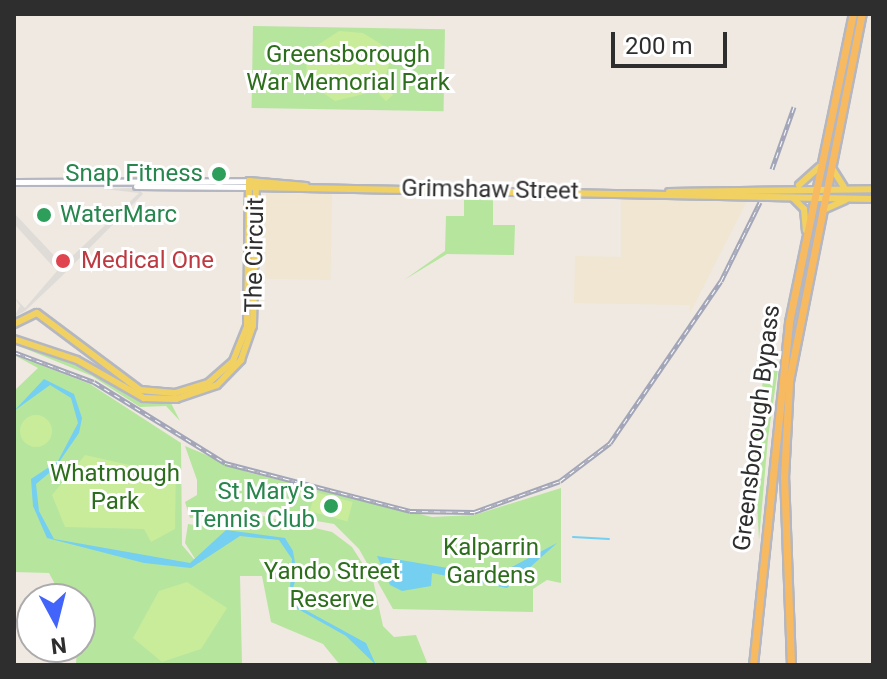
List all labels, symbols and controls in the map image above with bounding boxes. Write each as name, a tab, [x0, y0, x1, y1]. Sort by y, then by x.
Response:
scale bar	[615, 16, 731, 66]
text: 200 m	[625, 32, 692, 60]
park label: Greensborough War Memorial Park	[246, 41, 450, 97]
place label: Snap Fitness	[65, 160, 203, 188]
marker: Snap Fitness	[210, 165, 228, 183]
street label: Grimshaw Street	[401, 174, 579, 206]
street label: The Circuit	[240, 197, 270, 313]
place label: WaterMarc	[60, 201, 177, 229]
marker: WaterMarc	[35, 206, 53, 224]
place label: Medical One	[81, 247, 214, 275]
marker: Medical One	[52, 250, 74, 272]
street label: Greensborough Bypass	[728, 303, 786, 553]
park label: Whatmough Park	[50, 460, 180, 516]
place label: St Mary's Tennis Club	[190, 478, 315, 534]
marker: St Mary's Tennis Club	[322, 497, 340, 515]
park label: Kalparrin Gardens	[443, 534, 539, 590]
park label: Yando Street Reserve	[264, 558, 400, 614]
north arrow	[16, 583, 96, 663]
text: N	[50, 632, 68, 659]

